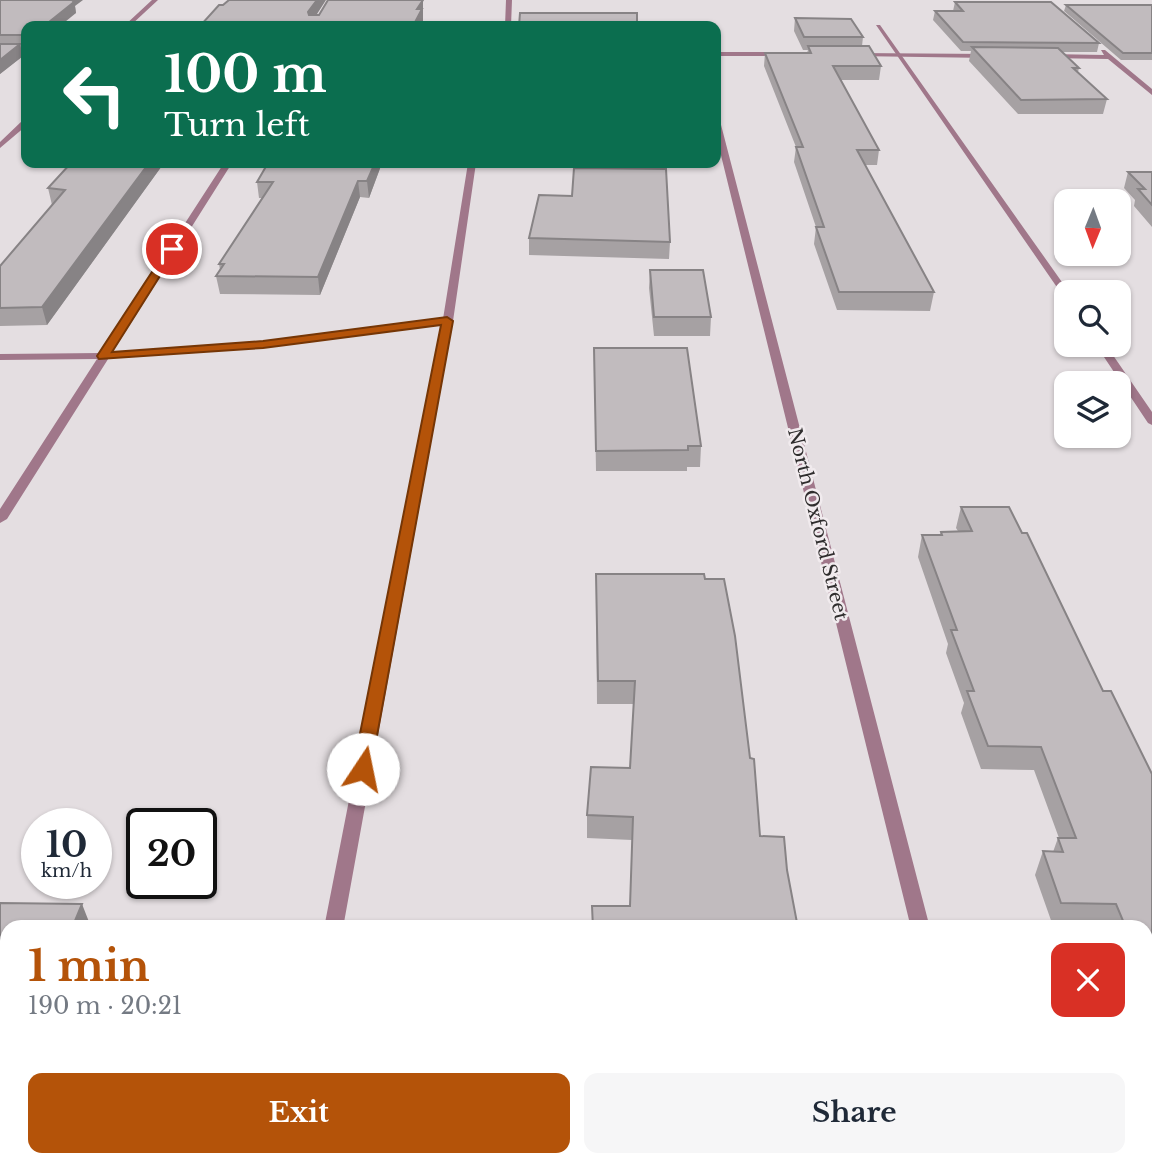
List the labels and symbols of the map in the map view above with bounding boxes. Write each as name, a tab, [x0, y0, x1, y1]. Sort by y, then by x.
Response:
north arrow	[1054, 189, 1130, 266]
pin	[142, 219, 202, 279]
street label: North Oxford Street	[783, 426, 853, 623]
position arrow	[326, 732, 400, 806]
speed limit sign: 20	[126, 808, 217, 899]

